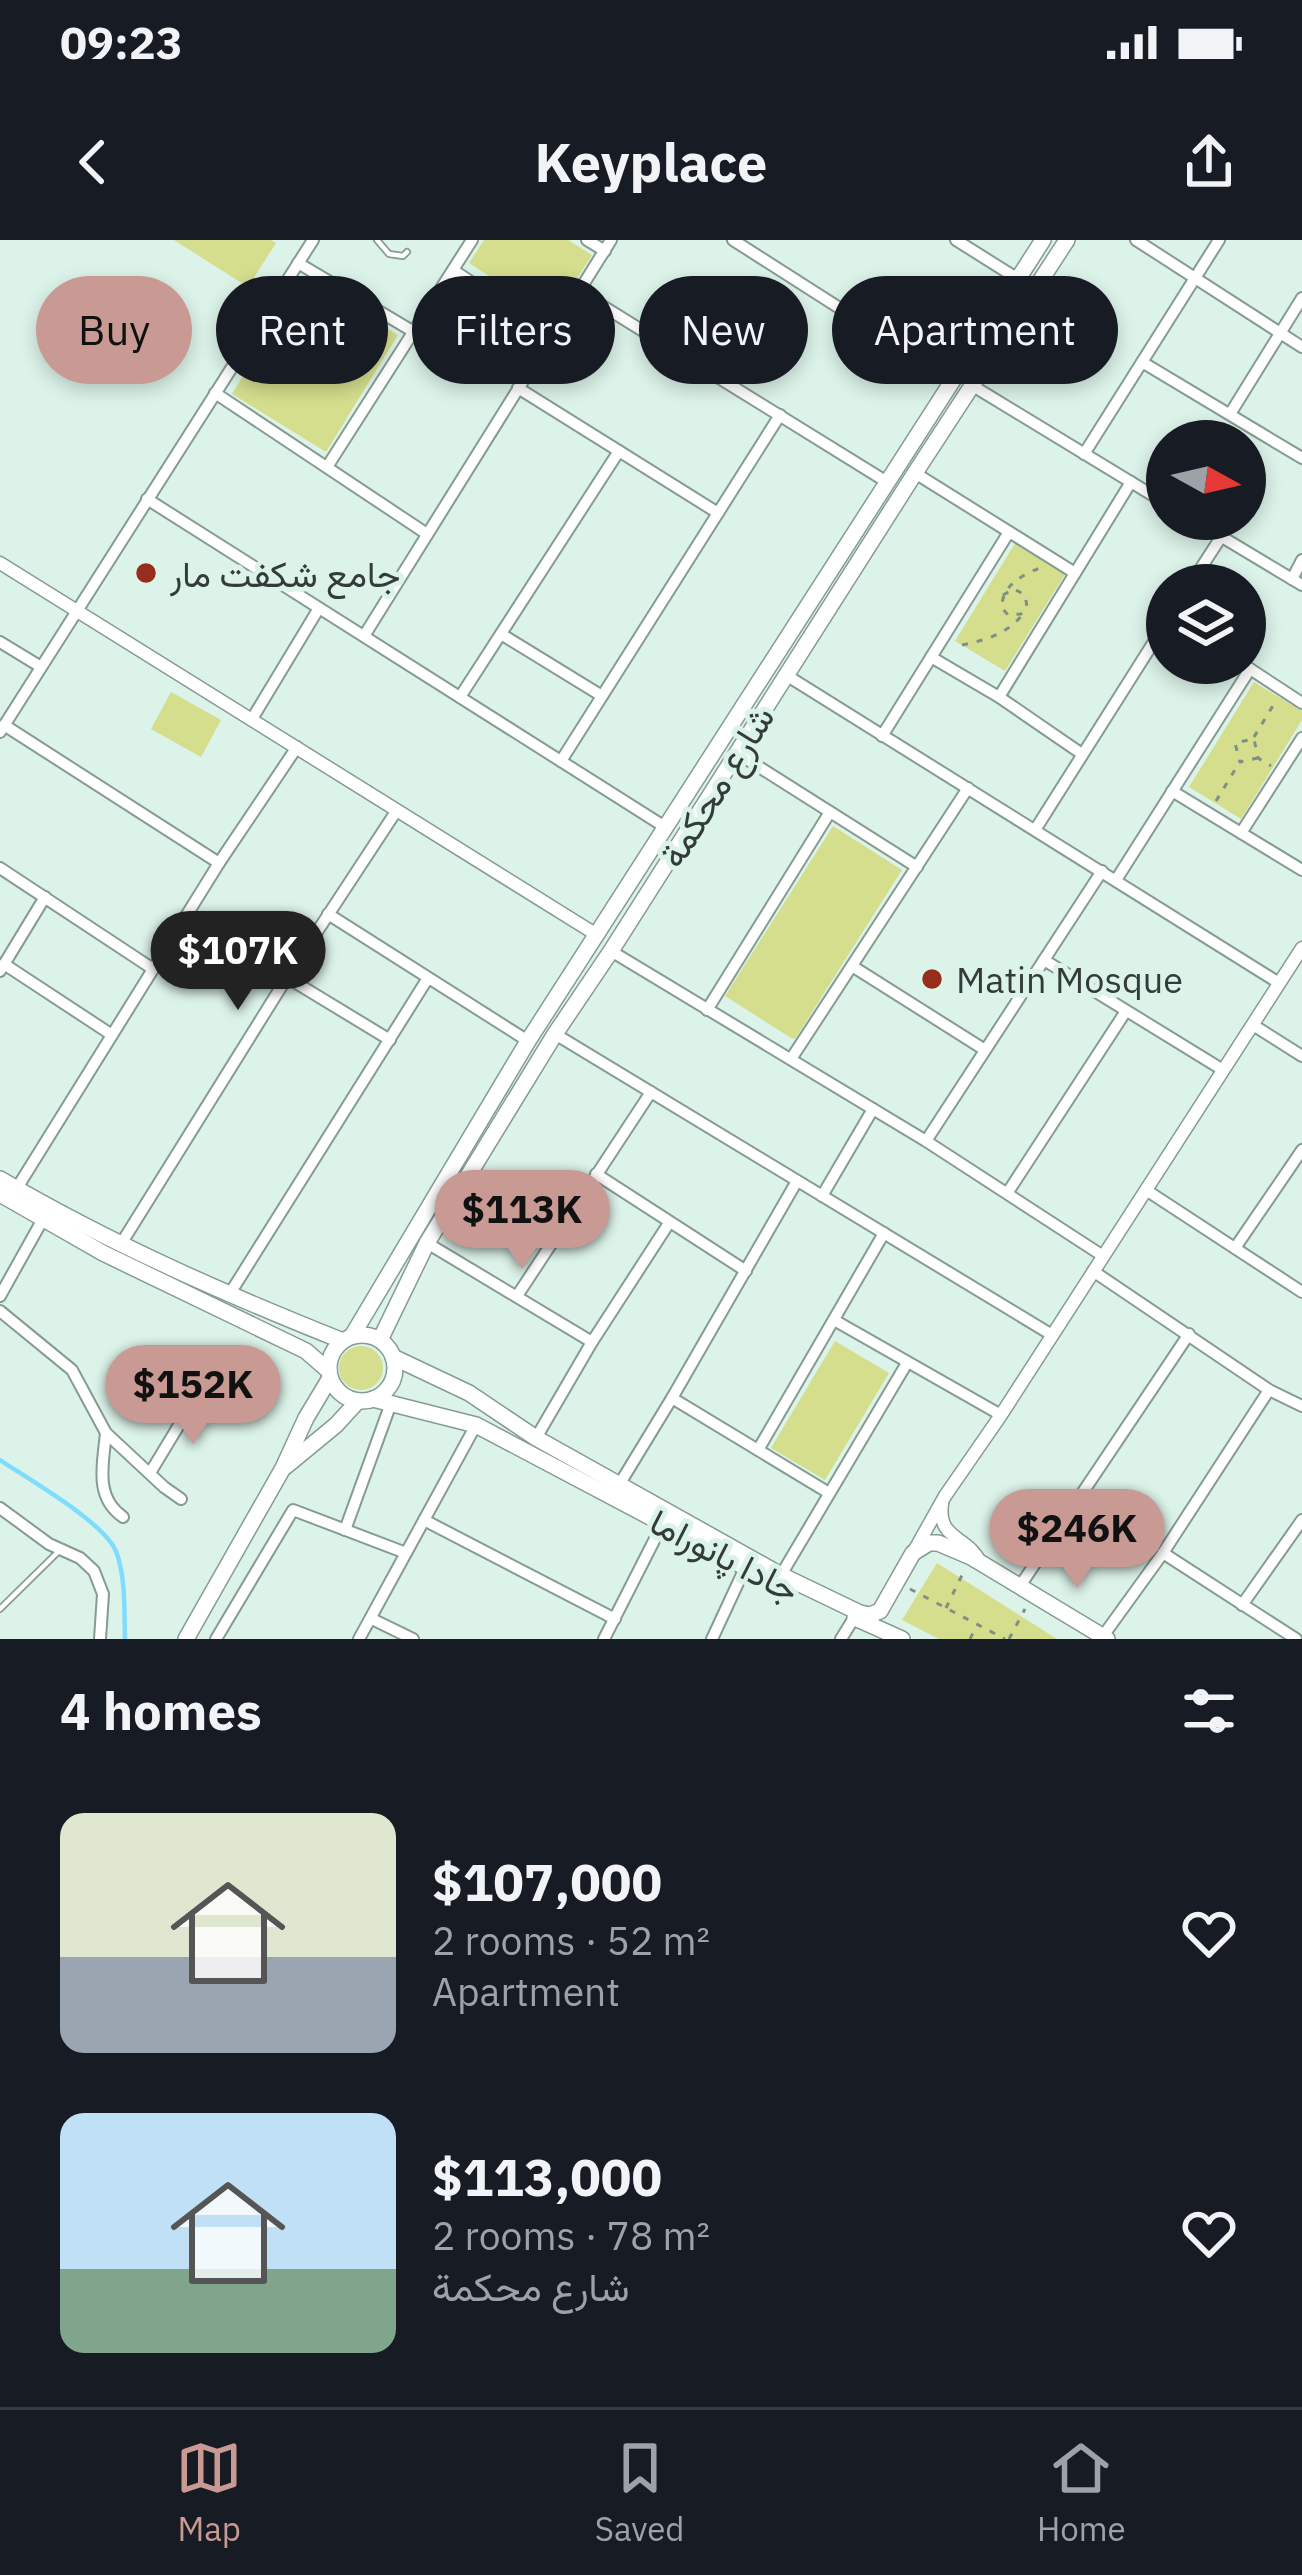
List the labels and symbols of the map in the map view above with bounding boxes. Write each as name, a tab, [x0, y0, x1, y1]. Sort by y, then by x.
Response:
north arrow	[1146, 420, 1266, 540]
place label: جامع شكفت مار	[169, 550, 400, 600]
marker: جامع شكفت مار	[133, 560, 159, 586]
street label: شارع محكمة	[648, 696, 786, 877]
pin: $107K	[154, 911, 322, 1013]
place label: Matin Mosque	[956, 956, 1183, 1003]
marker: Matin Mosque	[919, 966, 945, 992]
pin: $113K	[438, 1170, 606, 1272]
pin: $152K	[109, 1345, 277, 1447]
pin: $246K	[993, 1489, 1161, 1591]
street label: جادا پانوراما	[642, 1497, 808, 1614]

